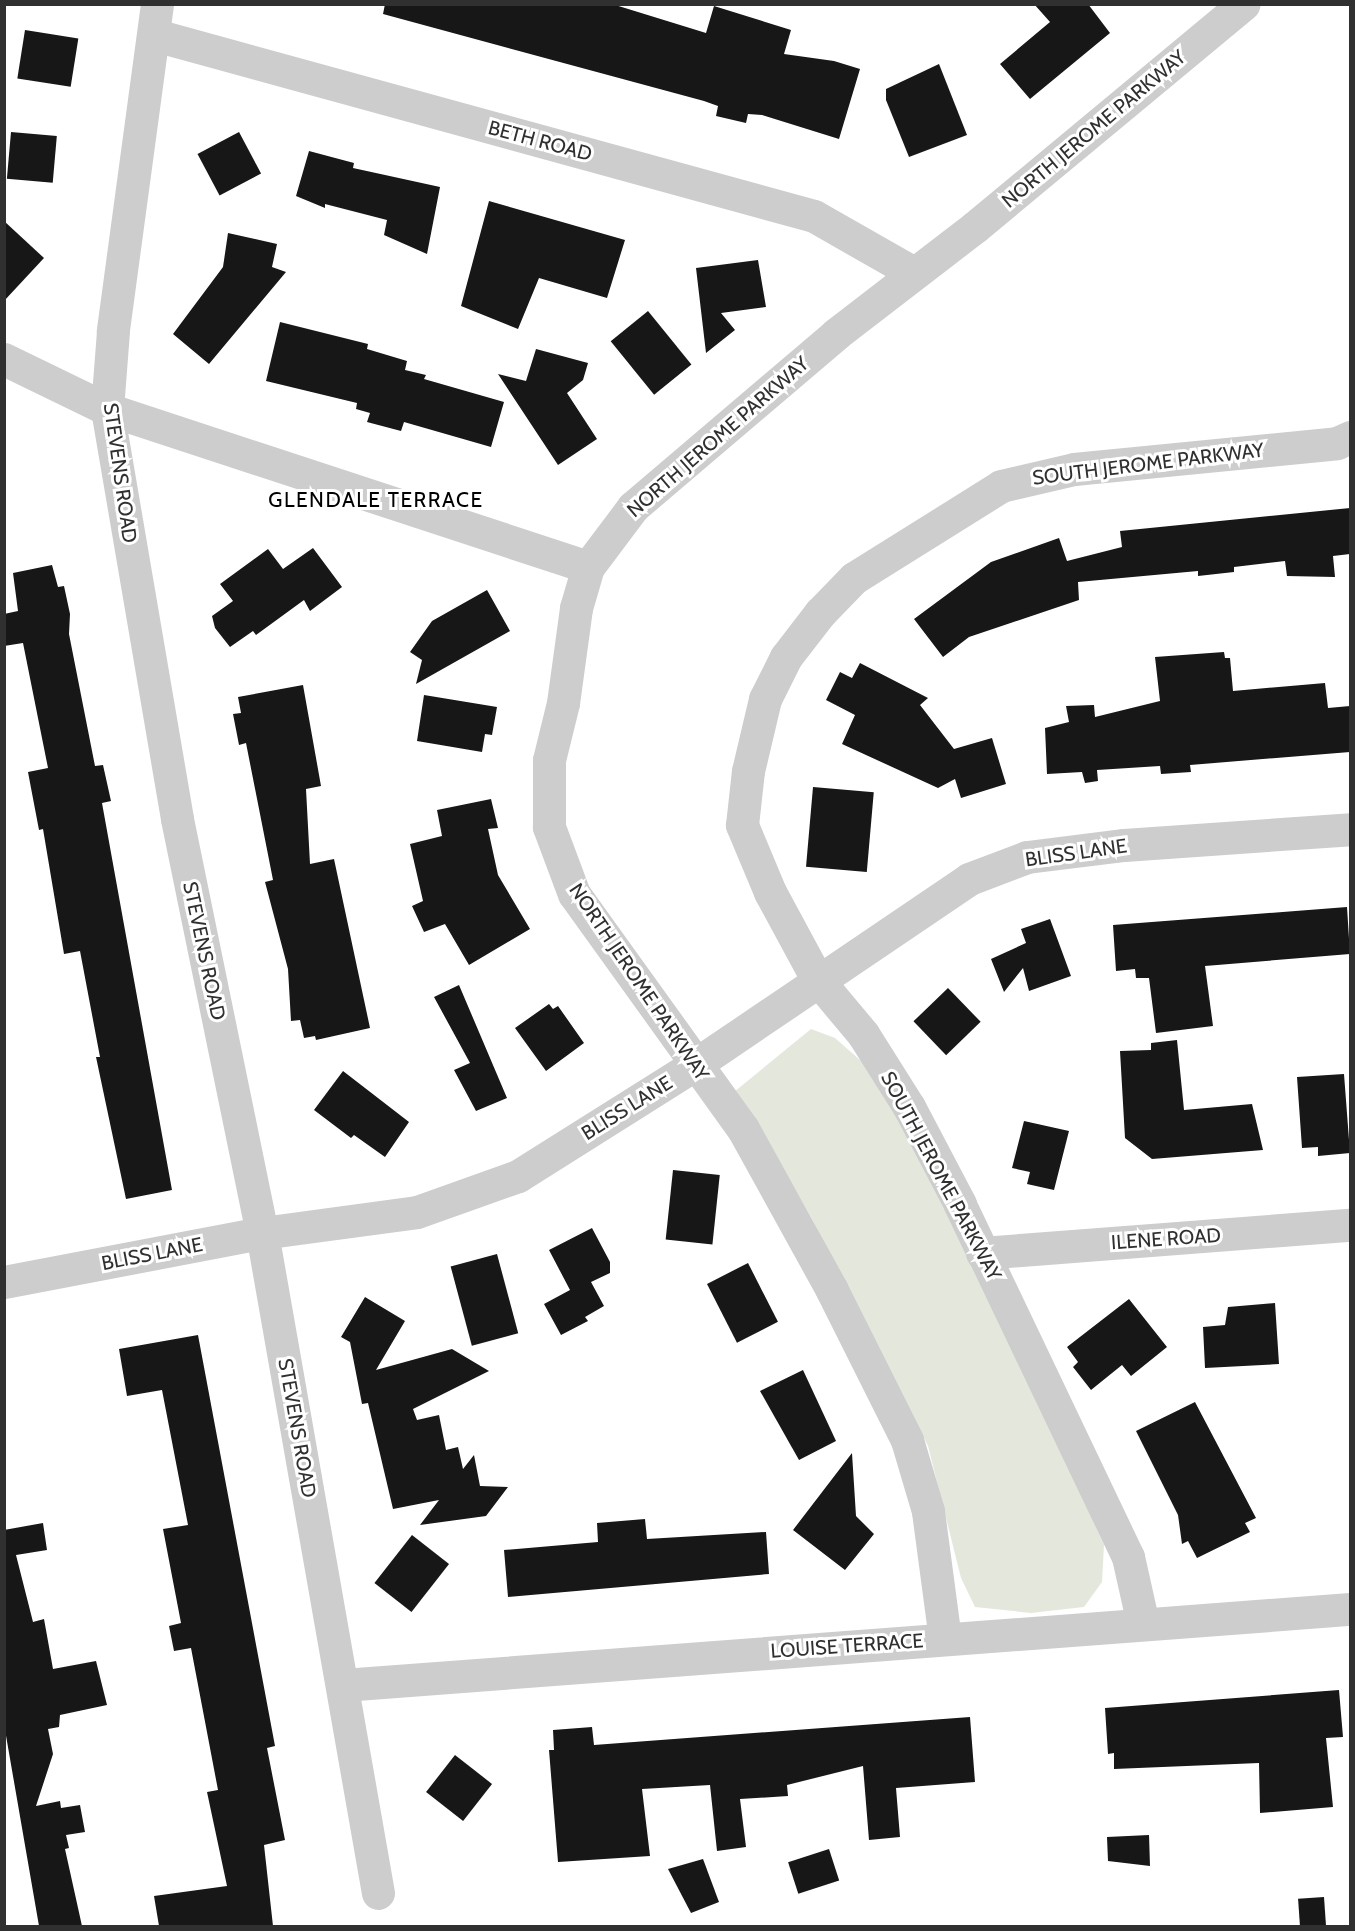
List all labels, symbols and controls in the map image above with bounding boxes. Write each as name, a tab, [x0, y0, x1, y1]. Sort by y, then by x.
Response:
street label: NORTH JEROME PARKWAY	[997, 45, 1191, 213]
street label: BETH ROAD	[486, 116, 594, 166]
street label: NORTH JEROME PARKWAY	[622, 352, 814, 522]
street label: STEVENS ROAD	[98, 401, 142, 545]
street label: SOUTH JEROME PARKWAY	[1031, 438, 1265, 490]
district label: GLENDALE TERRACE	[268, 487, 484, 513]
street label: BLISS LANE	[1024, 834, 1128, 872]
street label: NORTH JEROME PARKWAY	[564, 879, 714, 1085]
street label: STEVENS ROAD	[178, 880, 230, 1022]
street label: SOUTH JEROME PARKWAY	[876, 1068, 1006, 1284]
street label: BLISS LANE	[577, 1071, 677, 1145]
street label: ILENE ROAD	[1110, 1223, 1222, 1255]
street label: BLISS LANE	[99, 1232, 205, 1276]
street label: STEVENS ROAD	[273, 1356, 321, 1500]
street label: LOUISE TERRACE	[770, 1629, 924, 1663]

